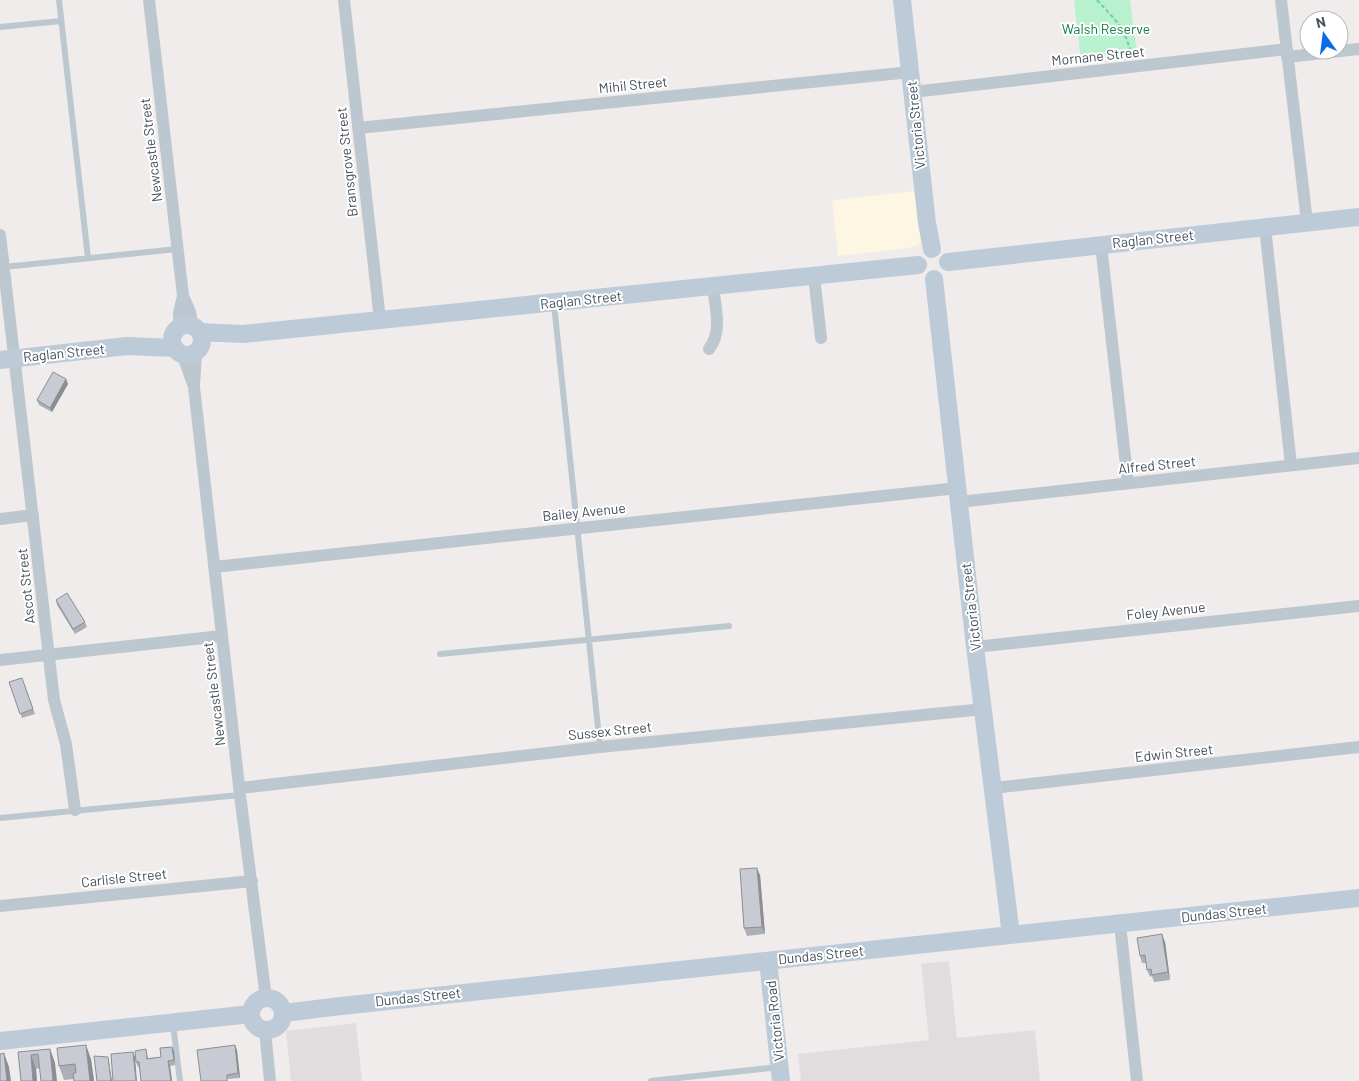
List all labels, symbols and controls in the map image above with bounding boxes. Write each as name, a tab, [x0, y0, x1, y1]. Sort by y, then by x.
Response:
north arrow	[1299, 10, 1349, 60]
text: N	[1314, 13, 1327, 31]
park label: Walsh Reserve	[1062, 20, 1150, 37]
street label: Mornane Street	[1051, 42, 1145, 69]
street label: Mihil Street	[598, 72, 668, 97]
street label: Victoria Street	[902, 80, 929, 170]
street label: Newcastle Street	[136, 97, 165, 203]
street label: Bransgrove Street	[332, 106, 361, 218]
street label: Raglan Street	[1111, 226, 1195, 251]
street label: Raglan Street	[539, 287, 623, 312]
street label: Raglan Street	[22, 340, 106, 365]
street label: Alfred Street	[1117, 452, 1197, 477]
street label: Bailey Avenue	[541, 499, 626, 524]
street label: Ascot Street	[13, 547, 38, 625]
street label: Victoria Street	[957, 562, 984, 652]
street label: Foley Avenue	[1126, 598, 1206, 623]
street label: Newcastle Street	[199, 641, 228, 747]
street label: Sussex Street	[567, 718, 653, 743]
street label: Edwin Street	[1134, 740, 1214, 765]
street label: Carlisle Street	[80, 865, 168, 890]
street label: Dundas Street	[1180, 900, 1268, 925]
street label: Dundas Street	[777, 942, 865, 967]
street label: Victoria Road	[762, 980, 787, 1062]
street label: Dundas Street	[374, 984, 462, 1009]

